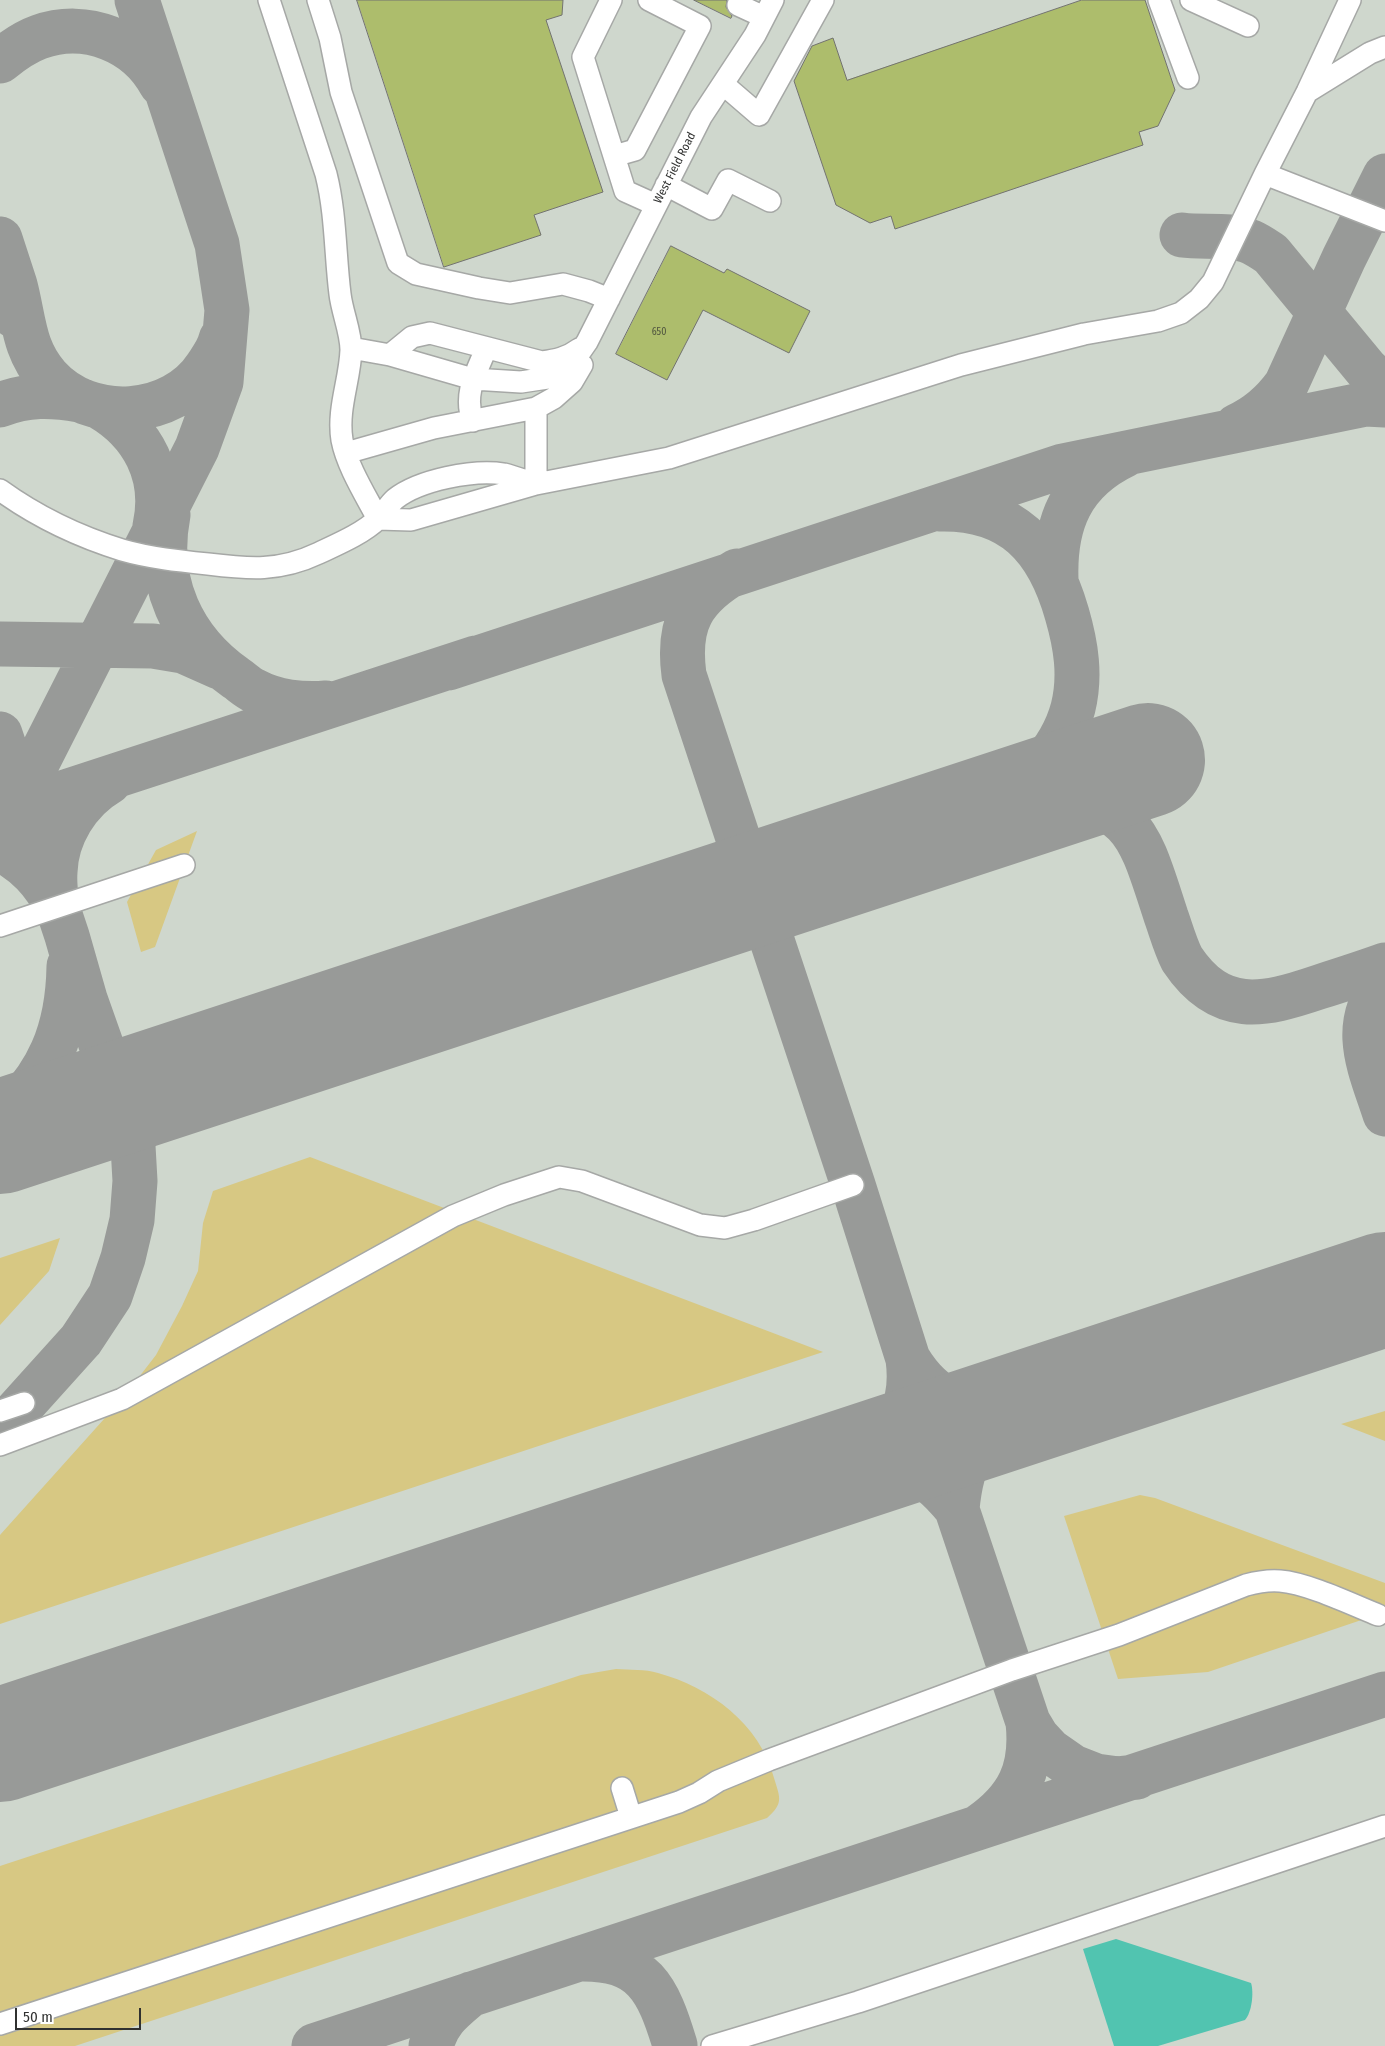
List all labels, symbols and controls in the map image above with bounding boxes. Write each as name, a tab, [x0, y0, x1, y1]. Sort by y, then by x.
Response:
street label: West Field Road	[651, 130, 699, 206]
house number: 650	[652, 326, 666, 338]
scale bar	[18, 1998, 144, 2030]
text: 50 m	[23, 2008, 53, 2026]

